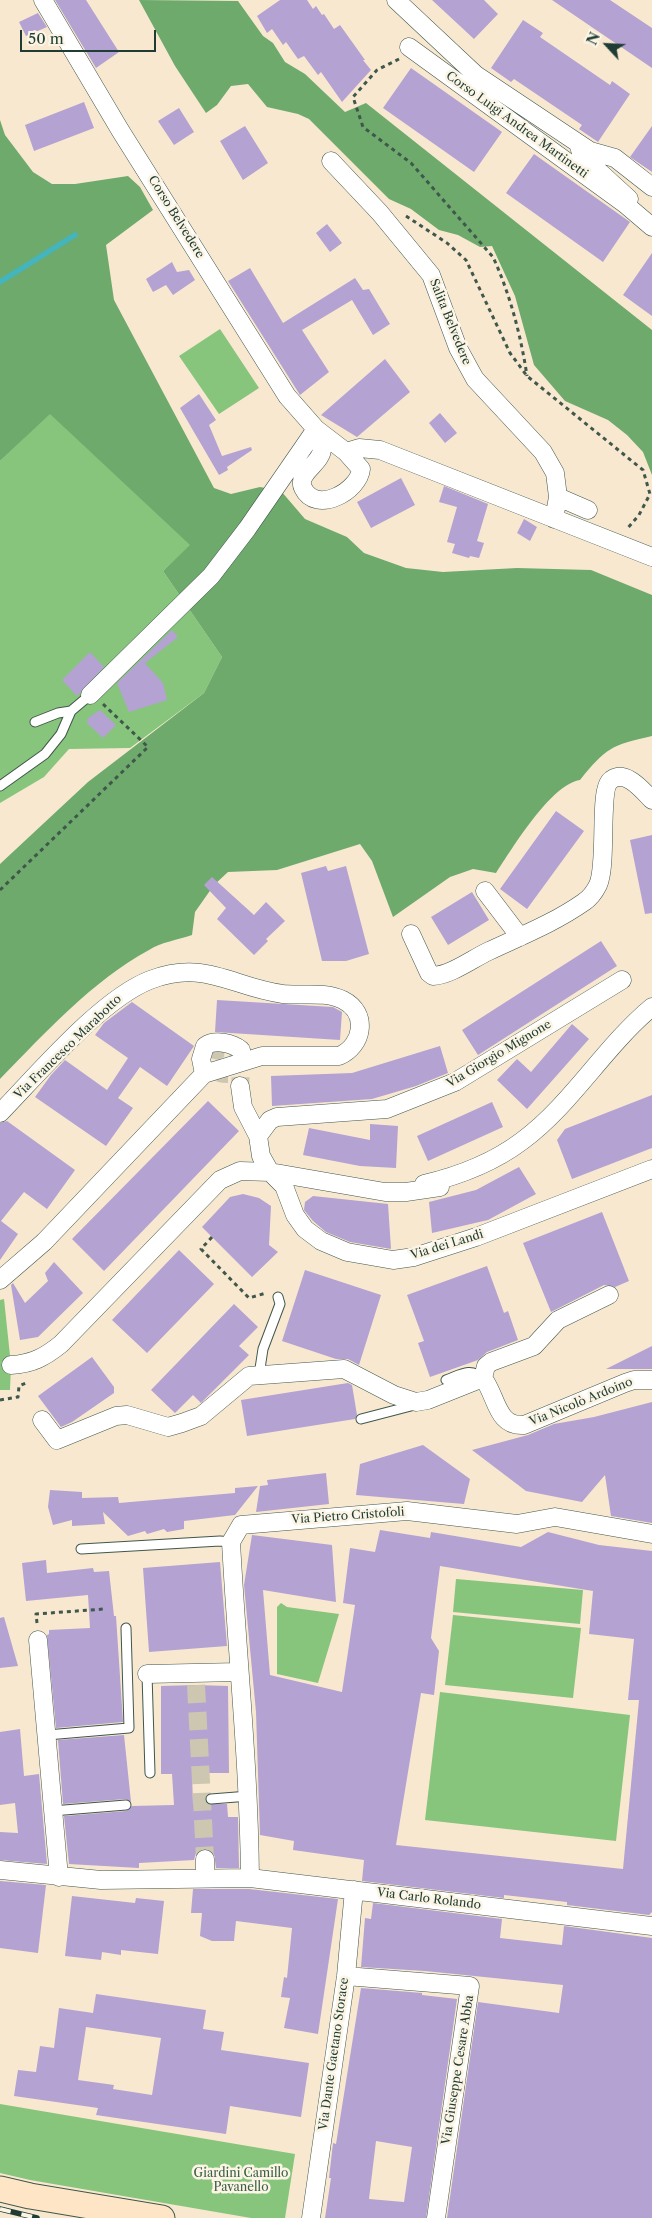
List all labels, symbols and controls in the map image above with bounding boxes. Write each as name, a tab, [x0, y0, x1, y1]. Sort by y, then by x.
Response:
scale bar	[22, 20, 159, 52]
north arrow	[582, 20, 632, 70]
text: 50 m	[28, 29, 64, 48]
text: N	[583, 29, 604, 48]
street label: Corso Luigi Andrea Martinetti	[443, 69, 591, 181]
street label: Corso Belvedere	[145, 173, 207, 261]
street label: Salita Belvedere	[426, 277, 474, 367]
street label: Via Francesco Marabotto	[11, 992, 125, 1102]
street label: Via Giorgio Mignone	[444, 1017, 554, 1091]
street label: Via dei Landi	[409, 1227, 485, 1263]
street label: Via Nicolò Ardoino	[527, 1375, 635, 1429]
street label: Via Pietro Cristofoli	[291, 1505, 405, 1527]
street label: Via Carlo Rolando	[376, 1885, 482, 1913]
street label: Via Dante Gaetano Storace	[316, 1977, 352, 2131]
street label: Via Giuseppe Cesare Abba	[439, 1994, 477, 2146]
park label: Giardini Camillo Pavanello	[194, 2167, 288, 2195]

